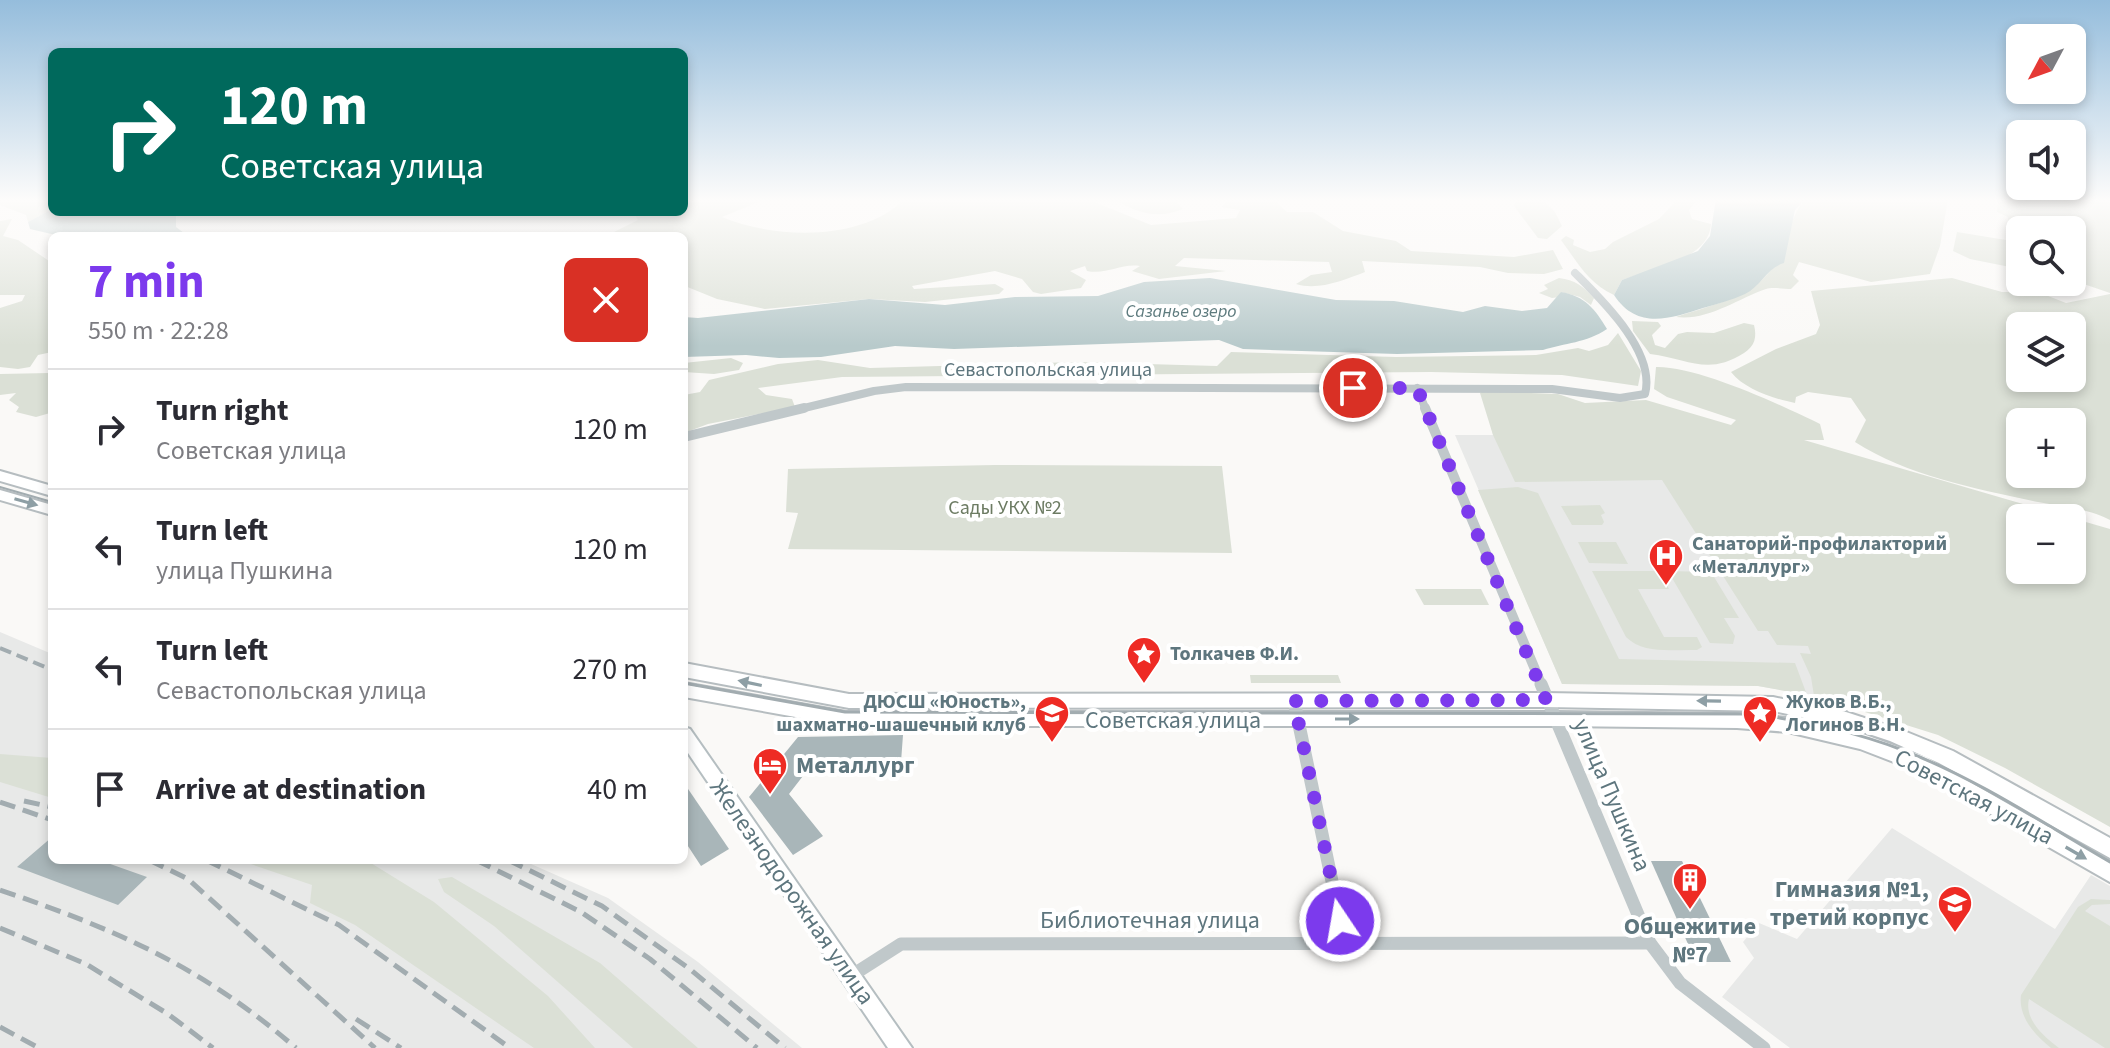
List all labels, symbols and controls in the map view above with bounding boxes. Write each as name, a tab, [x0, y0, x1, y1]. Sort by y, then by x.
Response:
north arrow	[2006, 24, 2086, 104]
map controls	[2006, 24, 2086, 584]
text: 120 m	[220, 67, 368, 146]
icon: right	[88, 80, 192, 184]
button: sound	[2006, 120, 2086, 200]
text: Советская улица	[220, 141, 484, 192]
button: search	[2006, 216, 2086, 296]
text: 7 min	[88, 248, 205, 316]
button: close	[564, 258, 648, 342]
water label: Сазанье озеро	[1125, 299, 1237, 324]
text: 550 m · 22:28	[88, 312, 229, 349]
button: layers	[2006, 312, 2086, 392]
pin	[1319, 354, 1387, 422]
street label: Севастопольская улица	[944, 356, 1152, 384]
icon: arrive	[1331, 366, 1375, 410]
text: Turn right	[156, 389, 288, 432]
icon: right	[88, 407, 132, 451]
text: 120 m	[572, 408, 648, 451]
button: +	[2006, 408, 2086, 488]
text: Советская улица	[156, 432, 347, 469]
park label: Сады УКХ №2	[948, 494, 1062, 522]
one-way arrow	[14, 496, 38, 509]
button: −	[2006, 504, 2086, 584]
text: Turn left	[156, 509, 268, 552]
icon: left	[88, 527, 132, 571]
text: 120 m	[572, 528, 648, 571]
place label: Санаторий-профилакторий «Металлург»	[1692, 530, 1947, 581]
hospital icon: Санаторий-профилакторий «Металлург»	[1647, 537, 1685, 587]
text: улица Пушкина	[156, 552, 333, 589]
text: Turn left	[156, 629, 268, 672]
place icon: Толкачев Ф.И.	[1125, 635, 1163, 685]
place label: Толкачев Ф.И.	[1170, 640, 1299, 668]
icon: left	[88, 647, 132, 691]
text: 270 m	[572, 648, 648, 691]
text: Севастопольская улица	[156, 672, 427, 709]
one-way arrow	[738, 677, 763, 689]
place label: ДЮСШ «Юность», шахматно-шашечный клуб	[776, 688, 1026, 739]
place label: Жуков В.Б., Логинов В.Н.	[1785, 688, 1905, 739]
school or university icon: ДЮСШ «Юность», шахматно-шашечный клуб	[1033, 694, 1071, 744]
place icon: Жуков В.Б., Логинов В.Н.	[1741, 694, 1779, 744]
one-way arrow	[1696, 695, 1721, 707]
street label: Советская улица	[1085, 703, 1261, 738]
one-way arrow	[1335, 713, 1360, 725]
street label: улица Пушкина	[1564, 713, 1660, 877]
street label: Советская улица	[1888, 740, 2060, 854]
hotel icon: Металлург	[751, 746, 789, 796]
place label: Металлург	[796, 748, 915, 783]
icon: arrive	[88, 767, 132, 811]
text: Arrive at destination	[156, 768, 426, 811]
text: 40 m	[587, 768, 648, 811]
street label: Железнодорожная улица	[701, 772, 883, 1012]
one-way arrow	[2065, 846, 2087, 860]
building icon: Общежитие №7	[1671, 861, 1709, 911]
place label: Гимназия №1, третий корпус	[1770, 872, 1929, 935]
position arrow	[1298, 879, 1382, 963]
school or university icon: Гимназия №1, третий корпус	[1936, 884, 1974, 934]
street label: Библиотечная улица	[1040, 903, 1260, 938]
place label: Общежитие №7	[1624, 909, 1756, 972]

